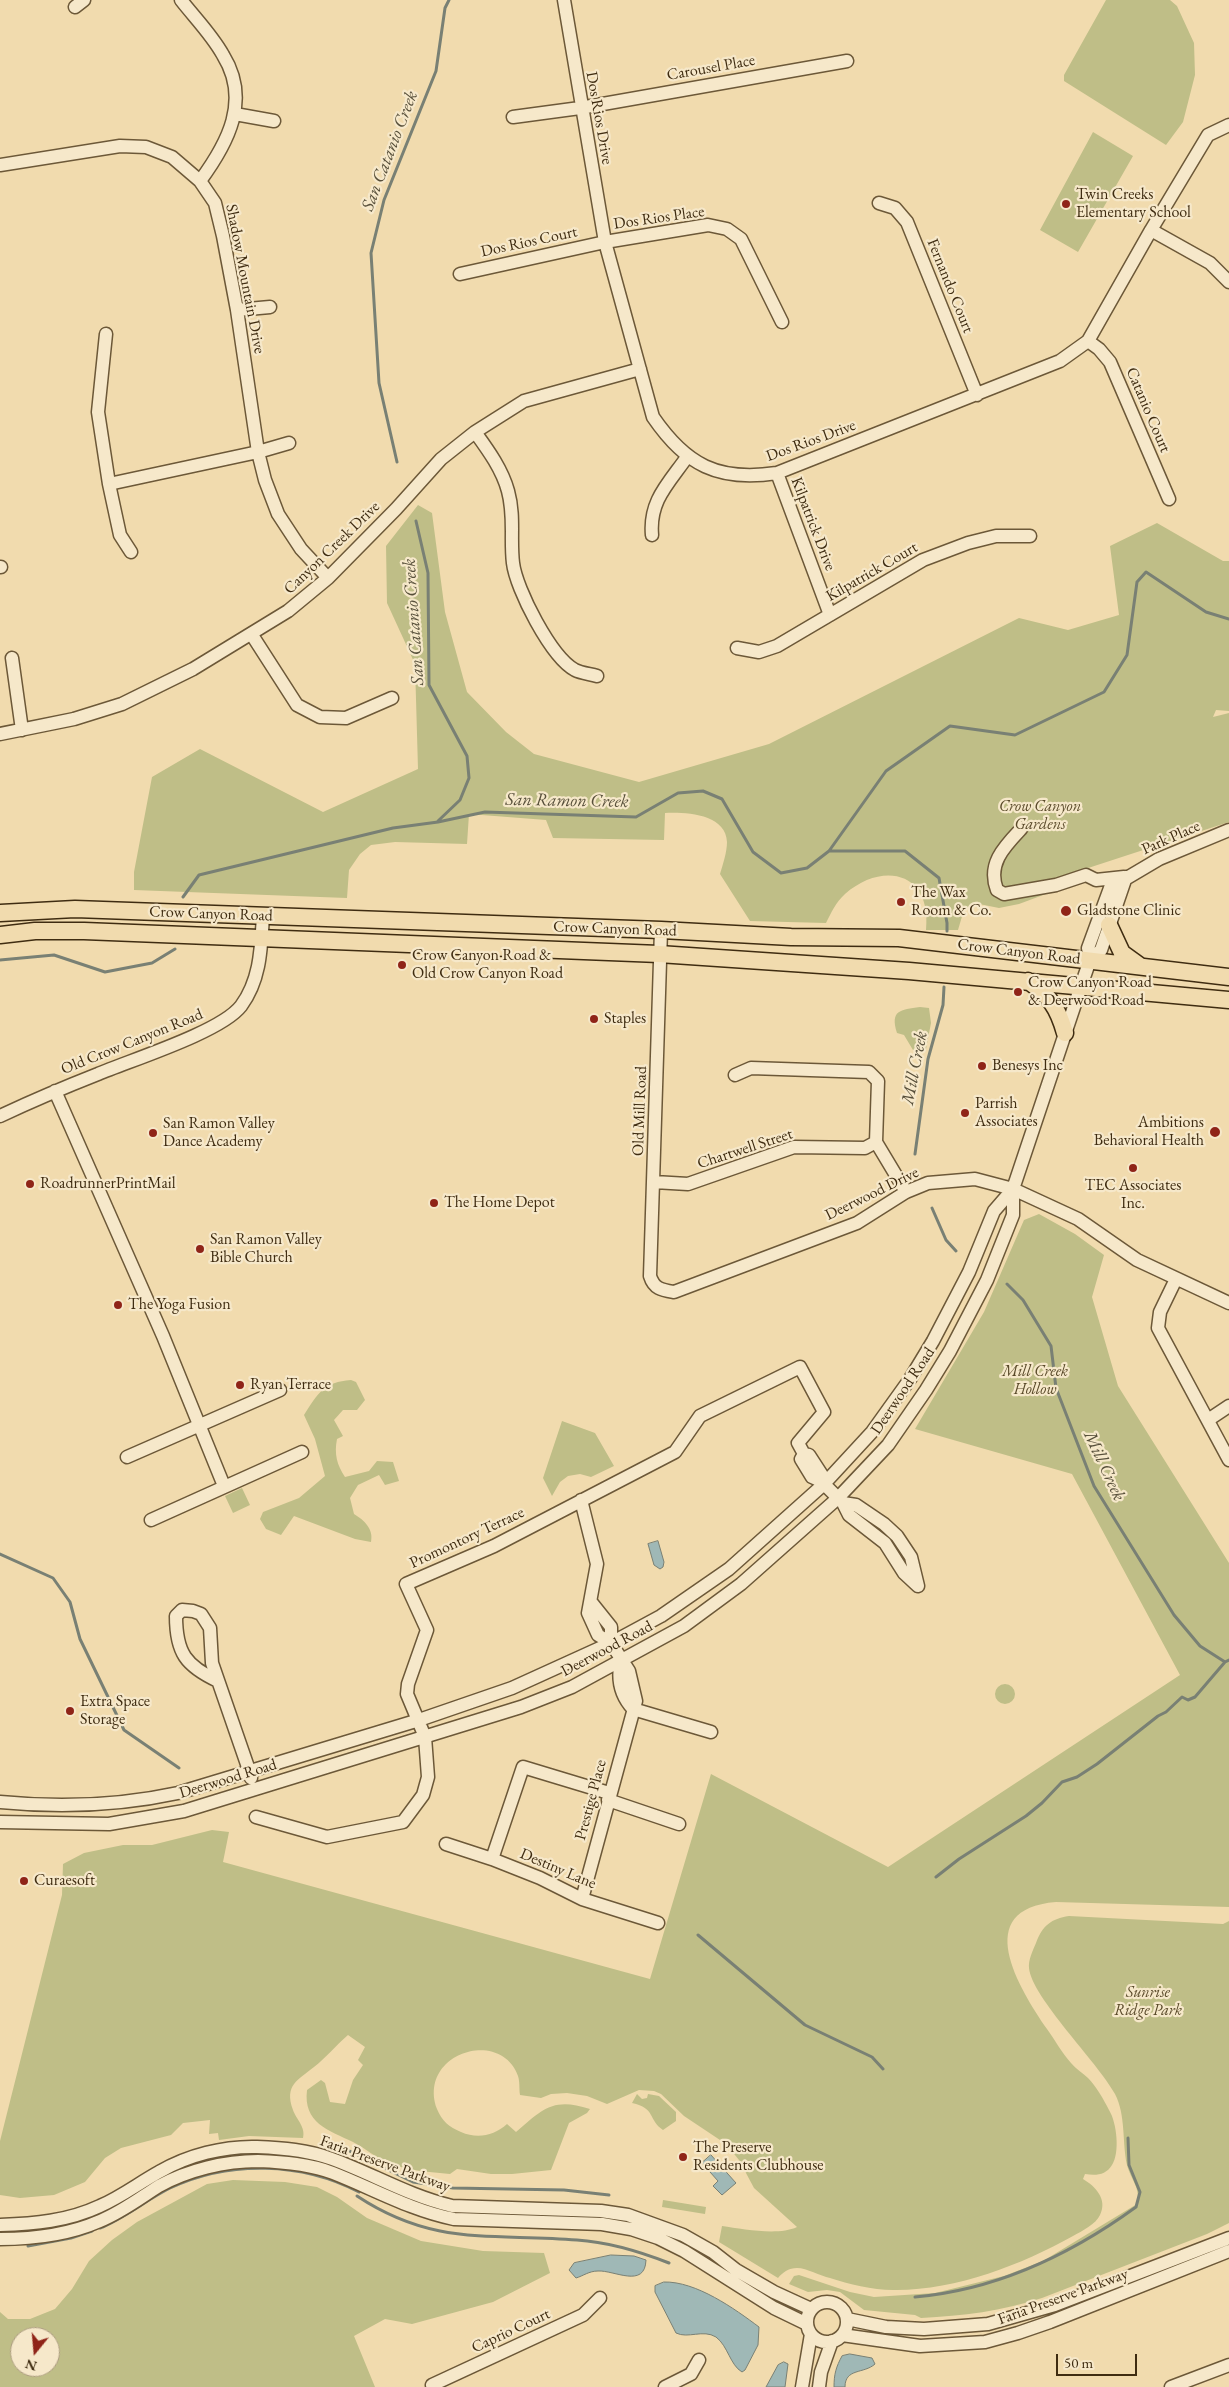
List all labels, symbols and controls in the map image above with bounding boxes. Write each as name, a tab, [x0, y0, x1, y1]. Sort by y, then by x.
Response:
street label: Carousel Place	[665, 51, 757, 85]
street label: Dos Rios Drive	[581, 70, 617, 166]
water label: San Catanio Creek	[357, 88, 423, 214]
place label: Twin Creeks Elementary School	[1076, 185, 1191, 223]
marker: Twin Creeks Elementary School	[1060, 198, 1072, 210]
street label: Dos Rios Place	[612, 202, 706, 234]
street label: Shadow Mountain Drive	[221, 203, 269, 355]
street label: Dos Rios Court	[479, 222, 579, 262]
street label: Fernando Court	[922, 236, 978, 336]
street label: Catanio Court	[1121, 364, 1175, 456]
street label: Dos Rios Drive	[763, 416, 859, 466]
street label: Kilpatrick Drive	[786, 474, 840, 574]
street label: Canyon Creek Drive	[280, 497, 384, 599]
street label: Kilpatrick Court	[823, 538, 921, 606]
water label: San Catanio Creek	[399, 558, 429, 686]
water label: San Ramon Creek	[505, 789, 629, 813]
park label: Crow Canyon Gardens	[999, 797, 1081, 835]
street label: Park Place	[1139, 817, 1203, 859]
place label: The Wax Room & Co.	[911, 883, 992, 921]
marker: The Wax Room & Co.	[895, 896, 907, 908]
place label: Gladstone Clinic	[1077, 901, 1181, 921]
street label: Crow Canyon Road	[149, 902, 273, 926]
marker: Gladstone Clinic	[1059, 904, 1073, 918]
street label: Crow Canyon Road	[553, 917, 677, 941]
street label: Crow Canyon Road	[956, 935, 1082, 969]
place label: Crow Canyon Road & Old Crow Canyon Road	[412, 946, 563, 984]
marker: Crow Canyon Road & Old Crow Canyon Road	[396, 959, 408, 971]
place label: Crow Canyon Road & Deerwood Road	[1028, 973, 1152, 1011]
marker: Crow Canyon Road & Deerwood Road	[1012, 986, 1024, 998]
street label: Old Crow Canyon Road	[58, 1005, 206, 1079]
place label: Staples	[604, 1009, 646, 1029]
marker: Staples	[588, 1013, 600, 1025]
water label: Mill Creek	[897, 1029, 933, 1107]
place label: Benesys Inc	[992, 1056, 1063, 1076]
marker: Benesys Inc	[976, 1060, 988, 1072]
street label: Old Mill Road	[629, 1066, 651, 1156]
place label: Parrish Associates	[975, 1094, 1038, 1132]
marker: Parrish Associates	[959, 1107, 971, 1119]
place label: Ambitions Behavioral Health	[1094, 1113, 1204, 1151]
place label: San Ramon Valley Dance Academy	[163, 1114, 275, 1152]
street label: Chartwell Street	[695, 1125, 795, 1173]
marker: Ambitions Behavioral Health	[1208, 1125, 1222, 1139]
marker: San Ramon Valley Dance Academy	[147, 1127, 159, 1139]
marker: TEC Associates Inc.	[1127, 1162, 1139, 1174]
street label: Deerwood Drive	[822, 1163, 922, 1225]
place label: RoadrunnerPrintMail	[40, 1174, 176, 1194]
place label: TEC Associates Inc.	[1085, 1176, 1181, 1214]
marker: RoadrunnerPrintMail	[24, 1178, 36, 1190]
place label: The Home Depot	[444, 1193, 555, 1213]
marker: The Home Depot	[428, 1197, 440, 1209]
place label: San Ramon Valley Bible Church	[210, 1230, 322, 1268]
marker: San Ramon Valley Bible Church	[194, 1243, 206, 1255]
place label: The Yoga Fusion	[128, 1295, 231, 1315]
marker: The Yoga Fusion	[112, 1299, 124, 1311]
street label: Deerwood Road	[867, 1344, 939, 1438]
park label: Mill Creek Hollow	[1002, 1362, 1068, 1400]
place label: Ryan Terrace	[250, 1375, 331, 1395]
marker: Ryan Terrace	[234, 1379, 246, 1391]
water label: Mill Creek	[1078, 1428, 1130, 1504]
street label: Promontory Terrace	[407, 1503, 527, 1573]
street label: Deerwood Road	[558, 1617, 656, 1681]
place label: Extra Space Storage	[80, 1692, 150, 1730]
marker: Extra Space Storage	[64, 1705, 76, 1717]
street label: Deerwood Road	[177, 1755, 279, 1803]
street label: Prestige Place	[571, 1758, 611, 1842]
street label: Destiny Lane	[517, 1844, 599, 1894]
place label: Curaesoft	[34, 1871, 95, 1891]
marker: Curaesoft	[18, 1875, 30, 1887]
park label: Sunrise Ridge Park	[1114, 1983, 1182, 2021]
street label: Faria Preserve Parkway	[317, 2131, 453, 2197]
place label: The Preserve Residents Clubhouse	[693, 2138, 824, 2176]
marker: The Preserve Residents Clubhouse	[677, 2151, 689, 2163]
street label: Faria Preserve Parkway	[995, 2264, 1131, 2330]
street label: Caprio Court	[469, 2304, 553, 2358]
north arrow	[10, 2327, 60, 2377]
scale bar	[1059, 2344, 1140, 2376]
text: 50 m	[1064, 2353, 1093, 2372]
text: N	[23, 2355, 39, 2376]

